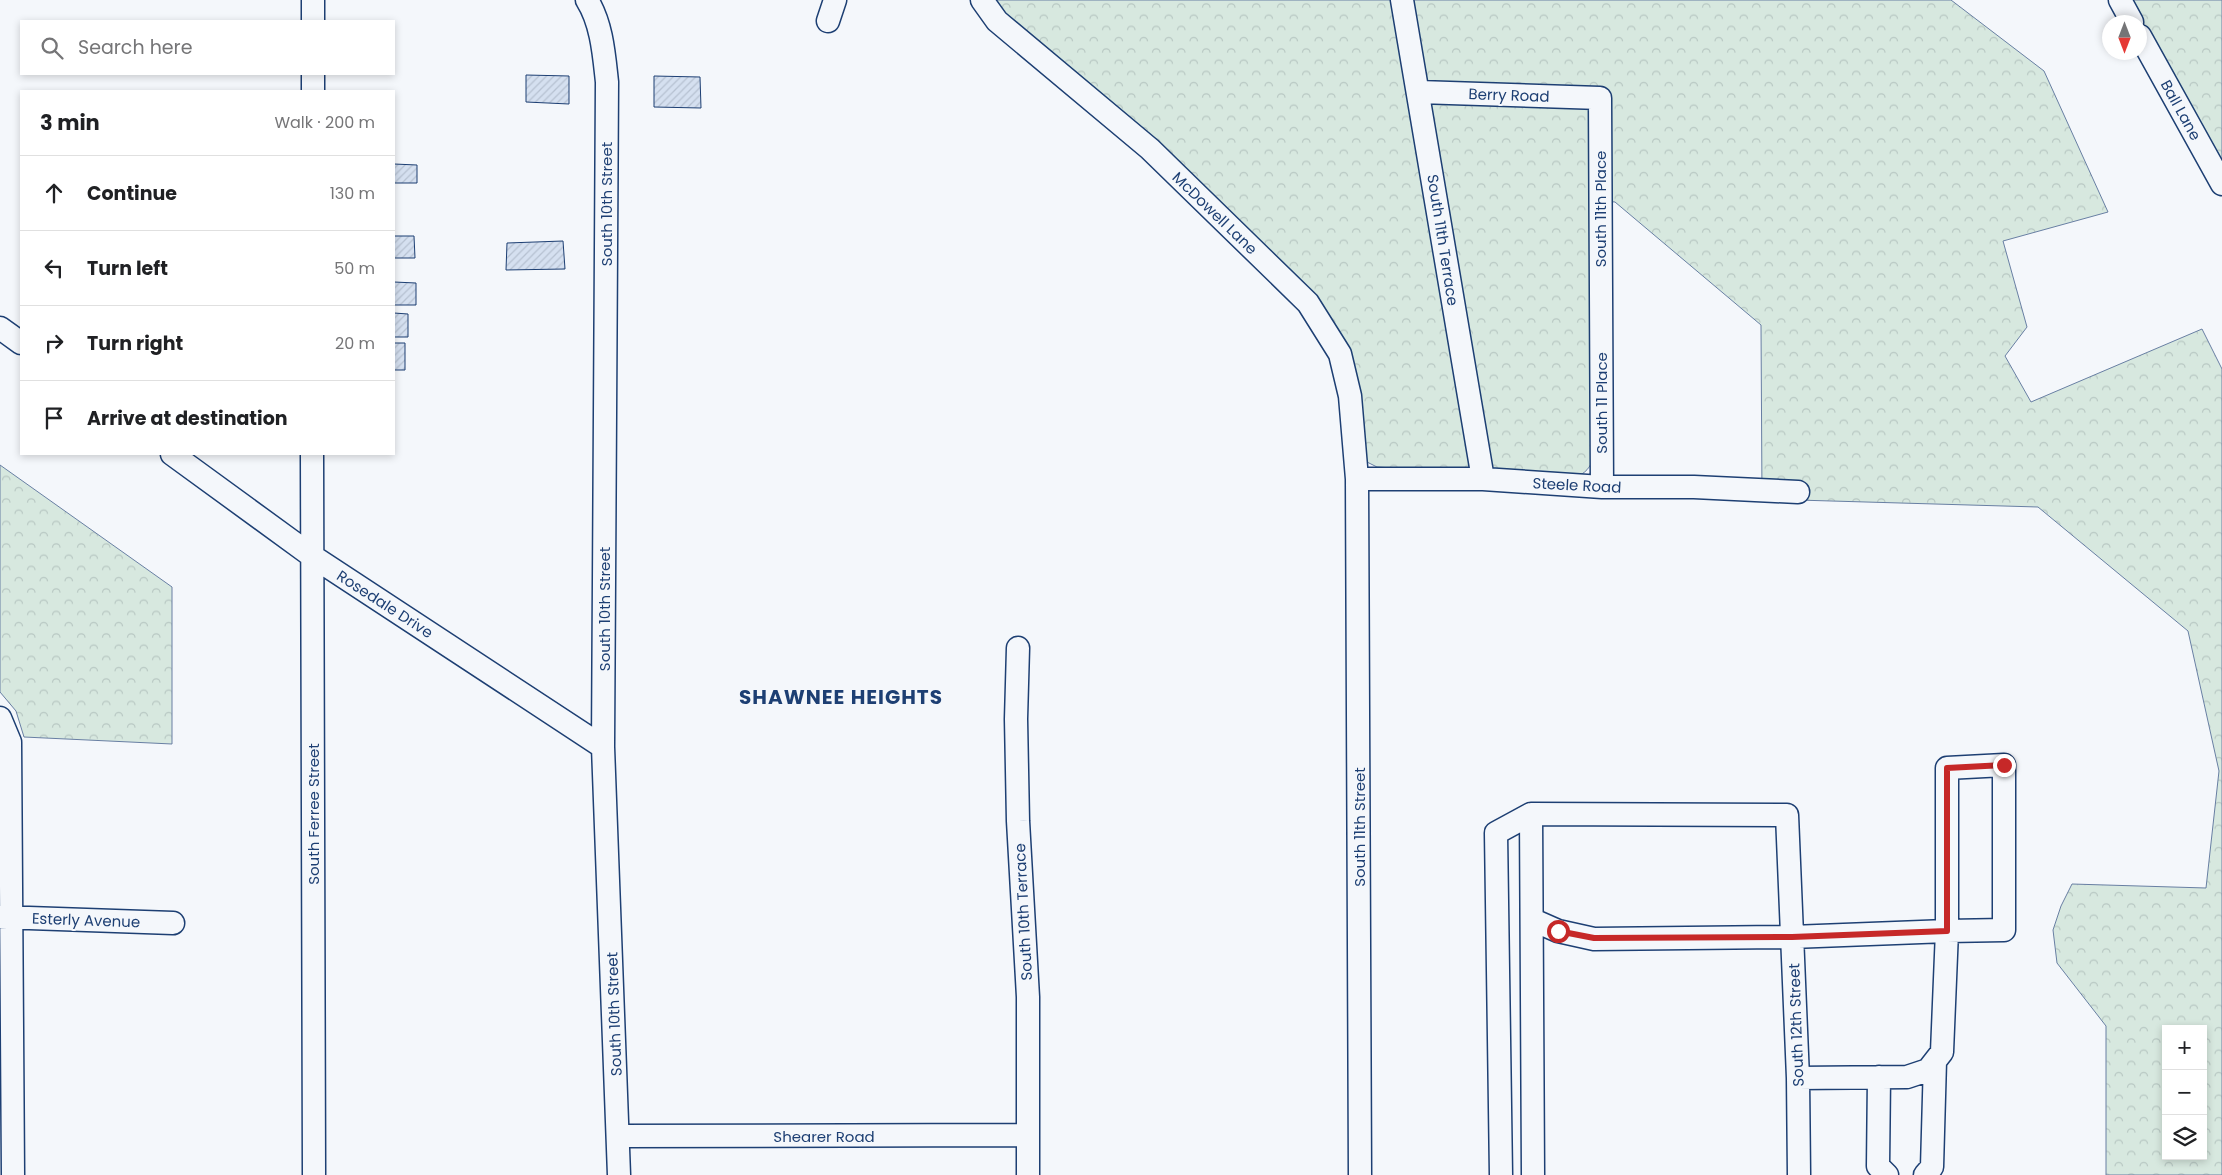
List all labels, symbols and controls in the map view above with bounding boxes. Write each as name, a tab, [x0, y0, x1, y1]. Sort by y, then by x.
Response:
north arrow	[2102, 15, 2147, 60]
search box	[20, 20, 395, 75]
icon: search	[38, 34, 66, 62]
text: Search here	[78, 34, 192, 61]
street label: Ball Lane	[2156, 76, 2206, 144]
street label: Berry Road	[1468, 83, 1550, 107]
text: 3 min	[40, 108, 100, 137]
text: Walk · 200 m	[274, 111, 375, 134]
street label: South 10th Street	[596, 142, 617, 266]
street label: South 11th Place	[1590, 151, 1611, 267]
street label: McDowell Lane	[1168, 167, 1262, 259]
street label: South 11th Terrace	[1422, 173, 1464, 307]
icon: ahead	[40, 179, 68, 207]
text: Continue	[87, 180, 177, 207]
text: 130 m	[330, 182, 375, 205]
icon: left	[40, 254, 68, 282]
text: Turn left	[87, 255, 168, 282]
text: 50 m	[334, 257, 375, 280]
icon: right	[40, 329, 68, 357]
text: Turn right	[87, 330, 183, 357]
text: 20 m	[335, 332, 375, 355]
street label: South 11 Place	[1591, 352, 1612, 454]
icon: arrive	[40, 404, 68, 432]
text: Arrive at destination	[87, 405, 288, 432]
street label: Steele Road	[1532, 472, 1622, 498]
street label: South 10th Street	[594, 547, 615, 671]
street label: Rosedale Drive	[333, 565, 437, 643]
district label: SHAWNEE HEIGHTS	[739, 683, 943, 711]
street label: South Ferree Street	[303, 743, 324, 885]
route end	[1993, 754, 2016, 777]
street label: South 11th Street	[1349, 767, 1370, 887]
street label: South 10th Terrace	[1009, 843, 1037, 981]
street label: Esterly Avenue	[31, 908, 141, 932]
route start	[1547, 920, 1570, 943]
street label: South 10th Street	[601, 952, 627, 1076]
street label: South 12th Street	[1783, 963, 1809, 1087]
map controls	[2162, 1025, 2207, 1160]
button: +	[2162, 1025, 2207, 1070]
button: −	[2162, 1070, 2207, 1115]
button: layers	[2162, 1115, 2207, 1160]
street label: Shearer Road	[773, 1126, 875, 1147]

